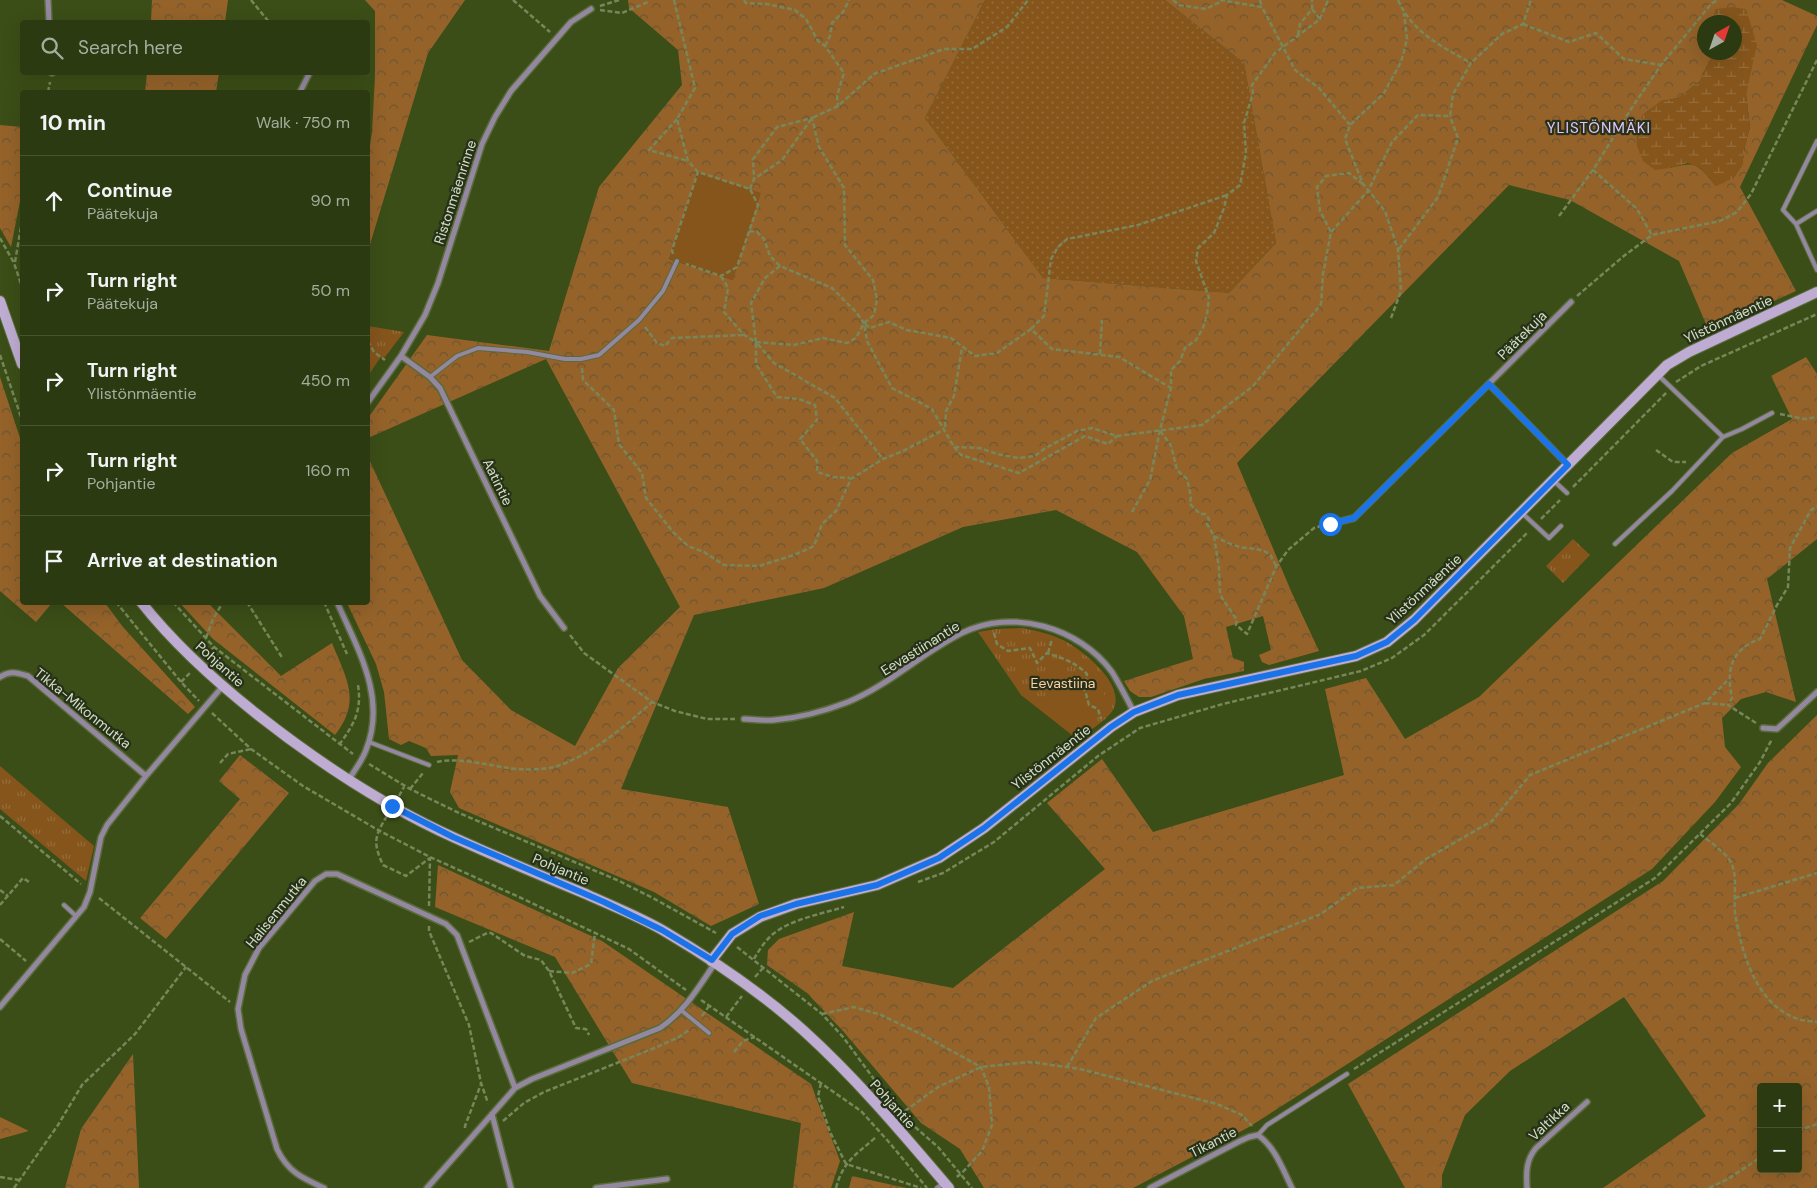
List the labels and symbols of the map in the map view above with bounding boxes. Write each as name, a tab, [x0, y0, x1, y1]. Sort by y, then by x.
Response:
north arrow	[1697, 15, 1742, 60]
district label: YLISTÖNMÄKI	[1547, 118, 1651, 138]
street label: Ristonmäenrinne	[430, 138, 480, 246]
street label: Ylistönmäentie	[1681, 291, 1775, 347]
street label: Päätekuja	[1494, 307, 1550, 363]
street label: Aatintie	[479, 456, 517, 509]
route start	[1319, 513, 1342, 536]
street label: Ylistönmäentie	[1383, 550, 1465, 628]
street label: Eevastiinantie	[877, 617, 963, 679]
street label: Pohjantie	[192, 637, 248, 691]
street label: Tikka-Mikonmutka	[31, 664, 135, 752]
park label: Eevastiina	[1031, 674, 1095, 692]
street label: Ylistönmäentie	[1008, 720, 1094, 794]
route end	[381, 795, 404, 818]
street label: Pohjantie	[530, 849, 592, 889]
street label: Halisenmutka	[242, 872, 310, 952]
street label: Pohjantie	[866, 1076, 920, 1132]
street label: Valtikka	[1525, 1097, 1573, 1145]
street label: Tikantie	[1186, 1122, 1240, 1162]

